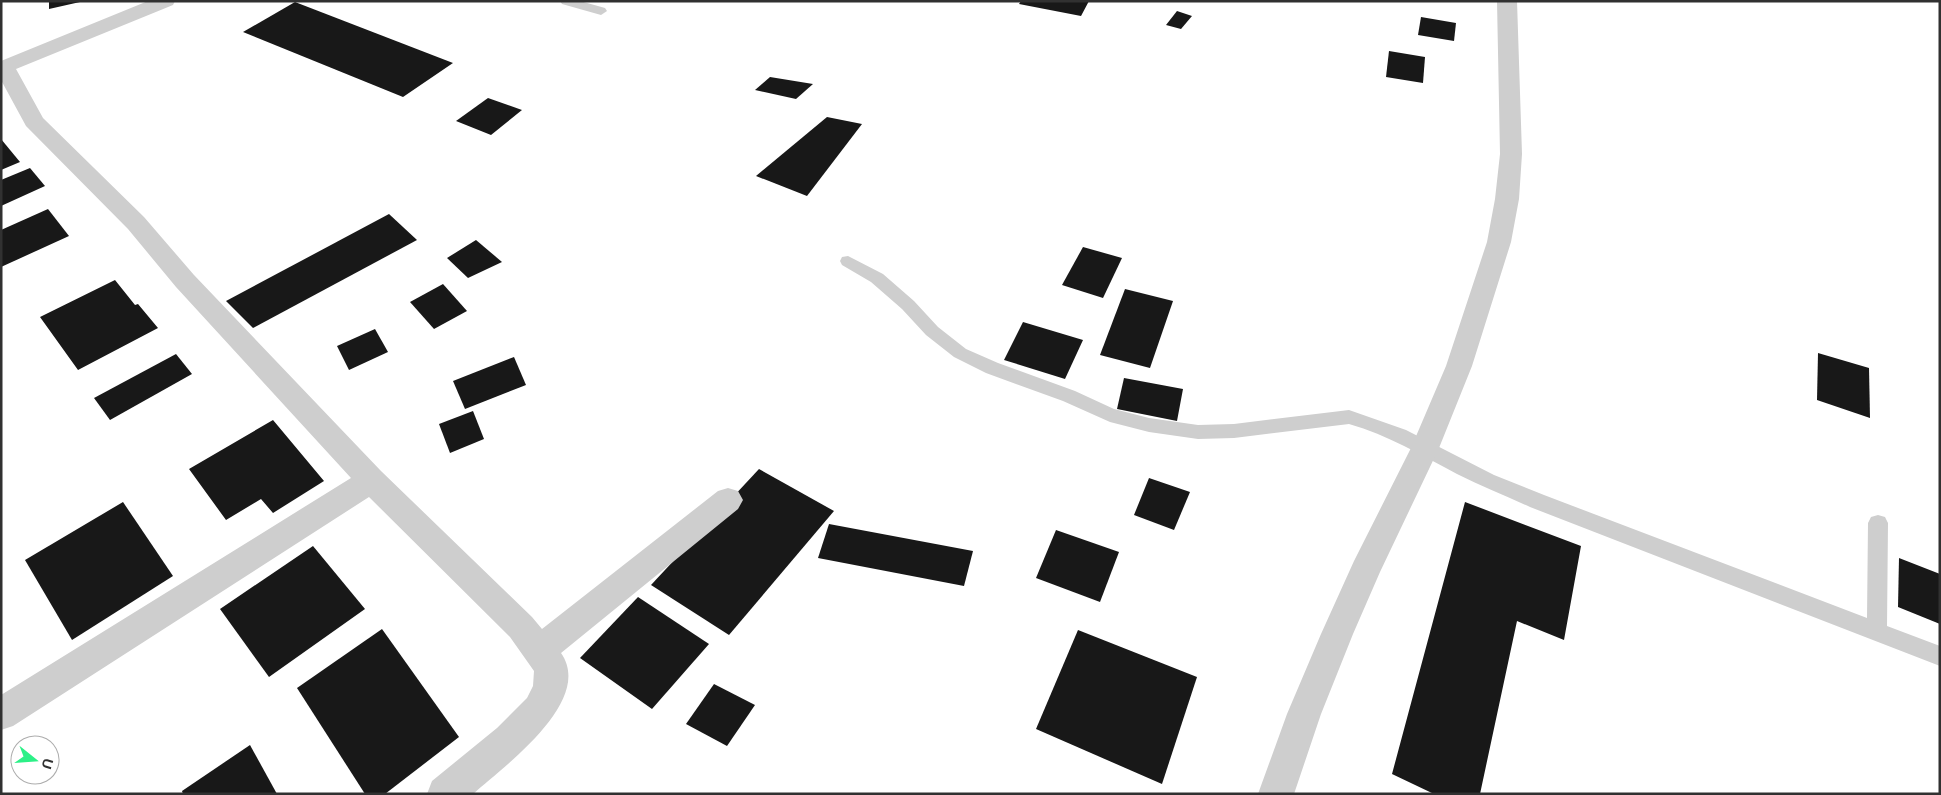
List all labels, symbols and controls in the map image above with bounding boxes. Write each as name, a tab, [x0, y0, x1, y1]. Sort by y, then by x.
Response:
north arrow	[10, 735, 60, 785]
text: U	[38, 757, 57, 771]

